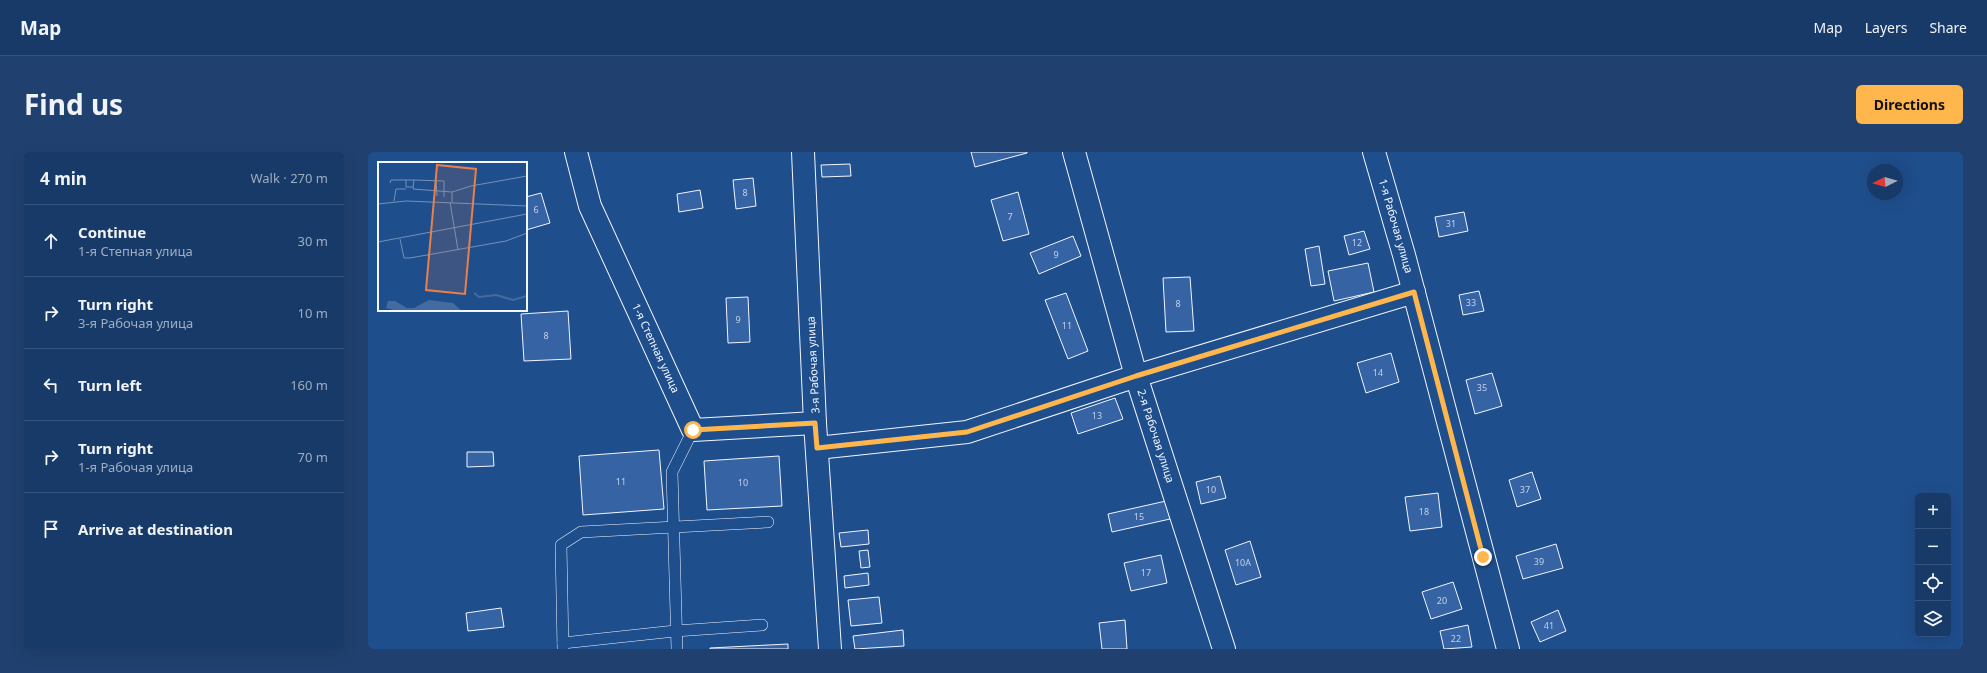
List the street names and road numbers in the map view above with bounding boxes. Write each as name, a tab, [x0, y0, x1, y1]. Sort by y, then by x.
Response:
street label: 1-я Рабочая улица	[1376, 177, 1417, 275]
street label: 1-я Степная улица	[629, 301, 684, 395]
street label: 3-я Рабочая улица	[802, 316, 823, 414]
street label: 2-я Рабочая улица	[1134, 387, 1179, 485]

